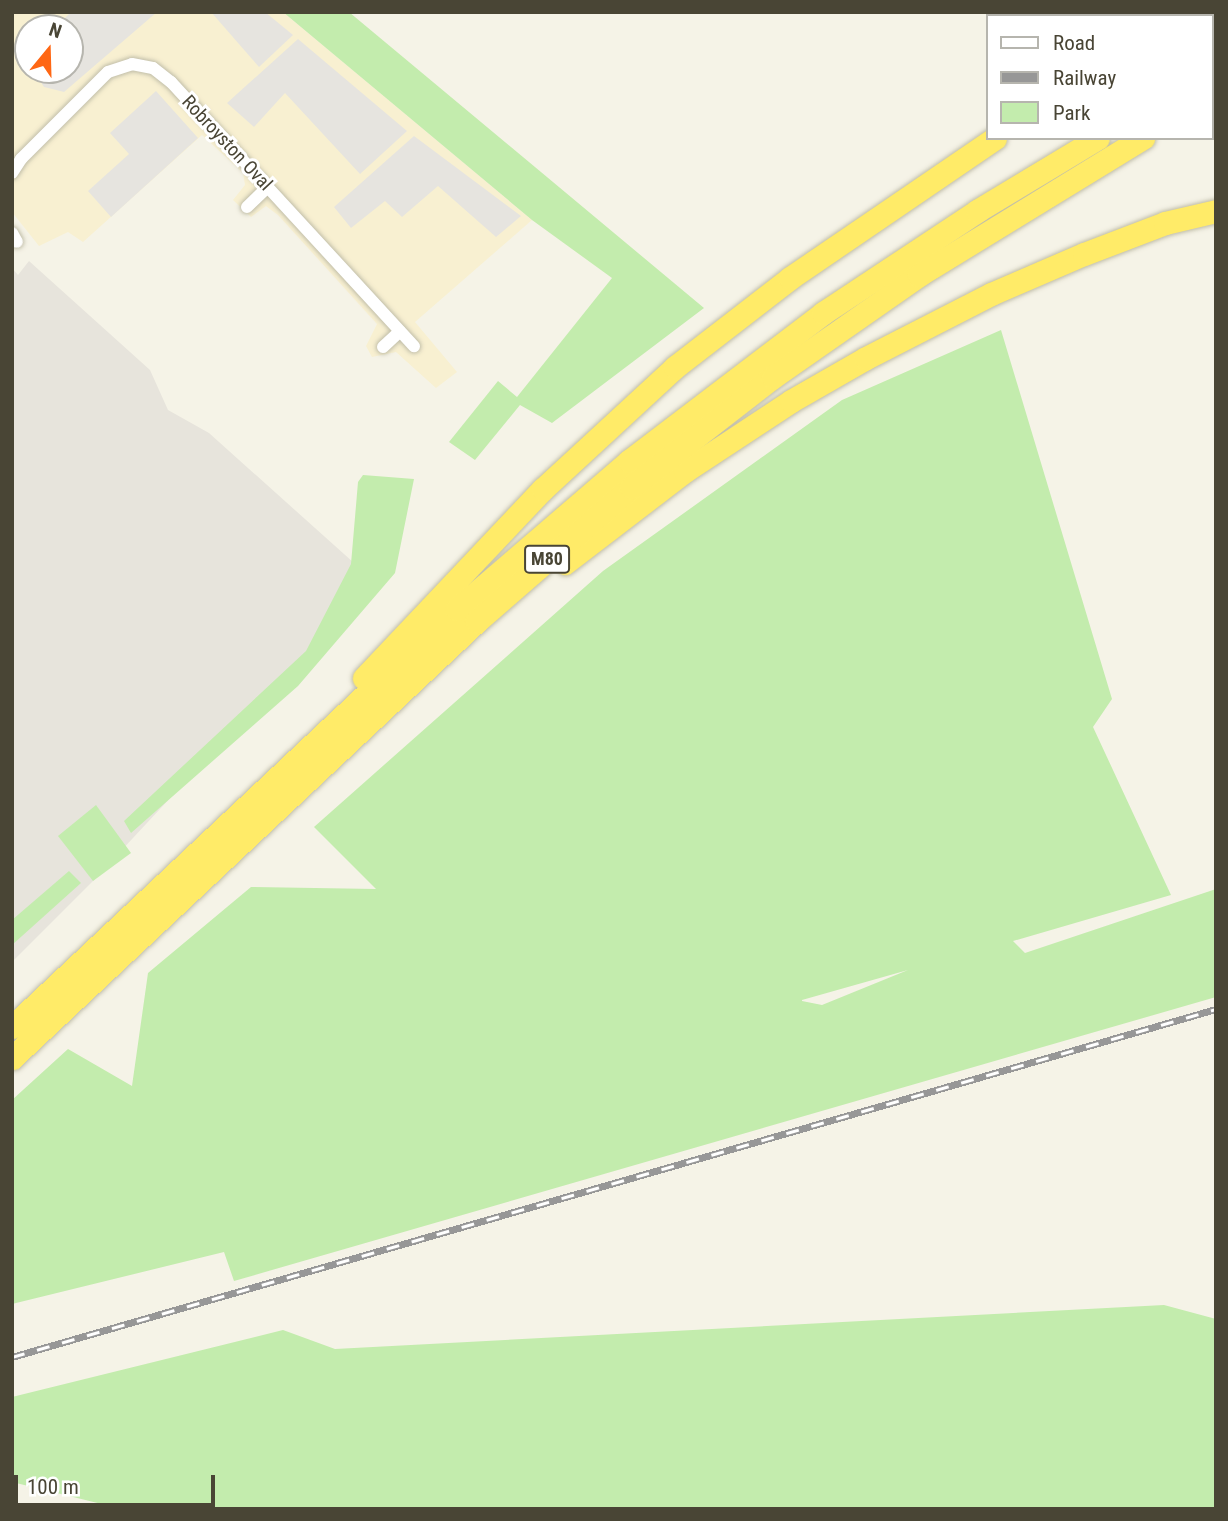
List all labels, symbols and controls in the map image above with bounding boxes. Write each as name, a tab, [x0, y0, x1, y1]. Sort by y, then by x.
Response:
north arrow	[14, 14, 84, 84]
legend	[986, 14, 1214, 140]
text: N	[46, 18, 65, 43]
text: Road	[1053, 31, 1095, 55]
text: Railway	[1053, 66, 1116, 90]
street label: Robroyston Oval	[177, 91, 277, 195]
text: Park	[1053, 101, 1090, 125]
road number: M80	[522, 544, 572, 574]
scale bar	[18, 1462, 219, 1506]
text: 100 m	[27, 1475, 79, 1499]

